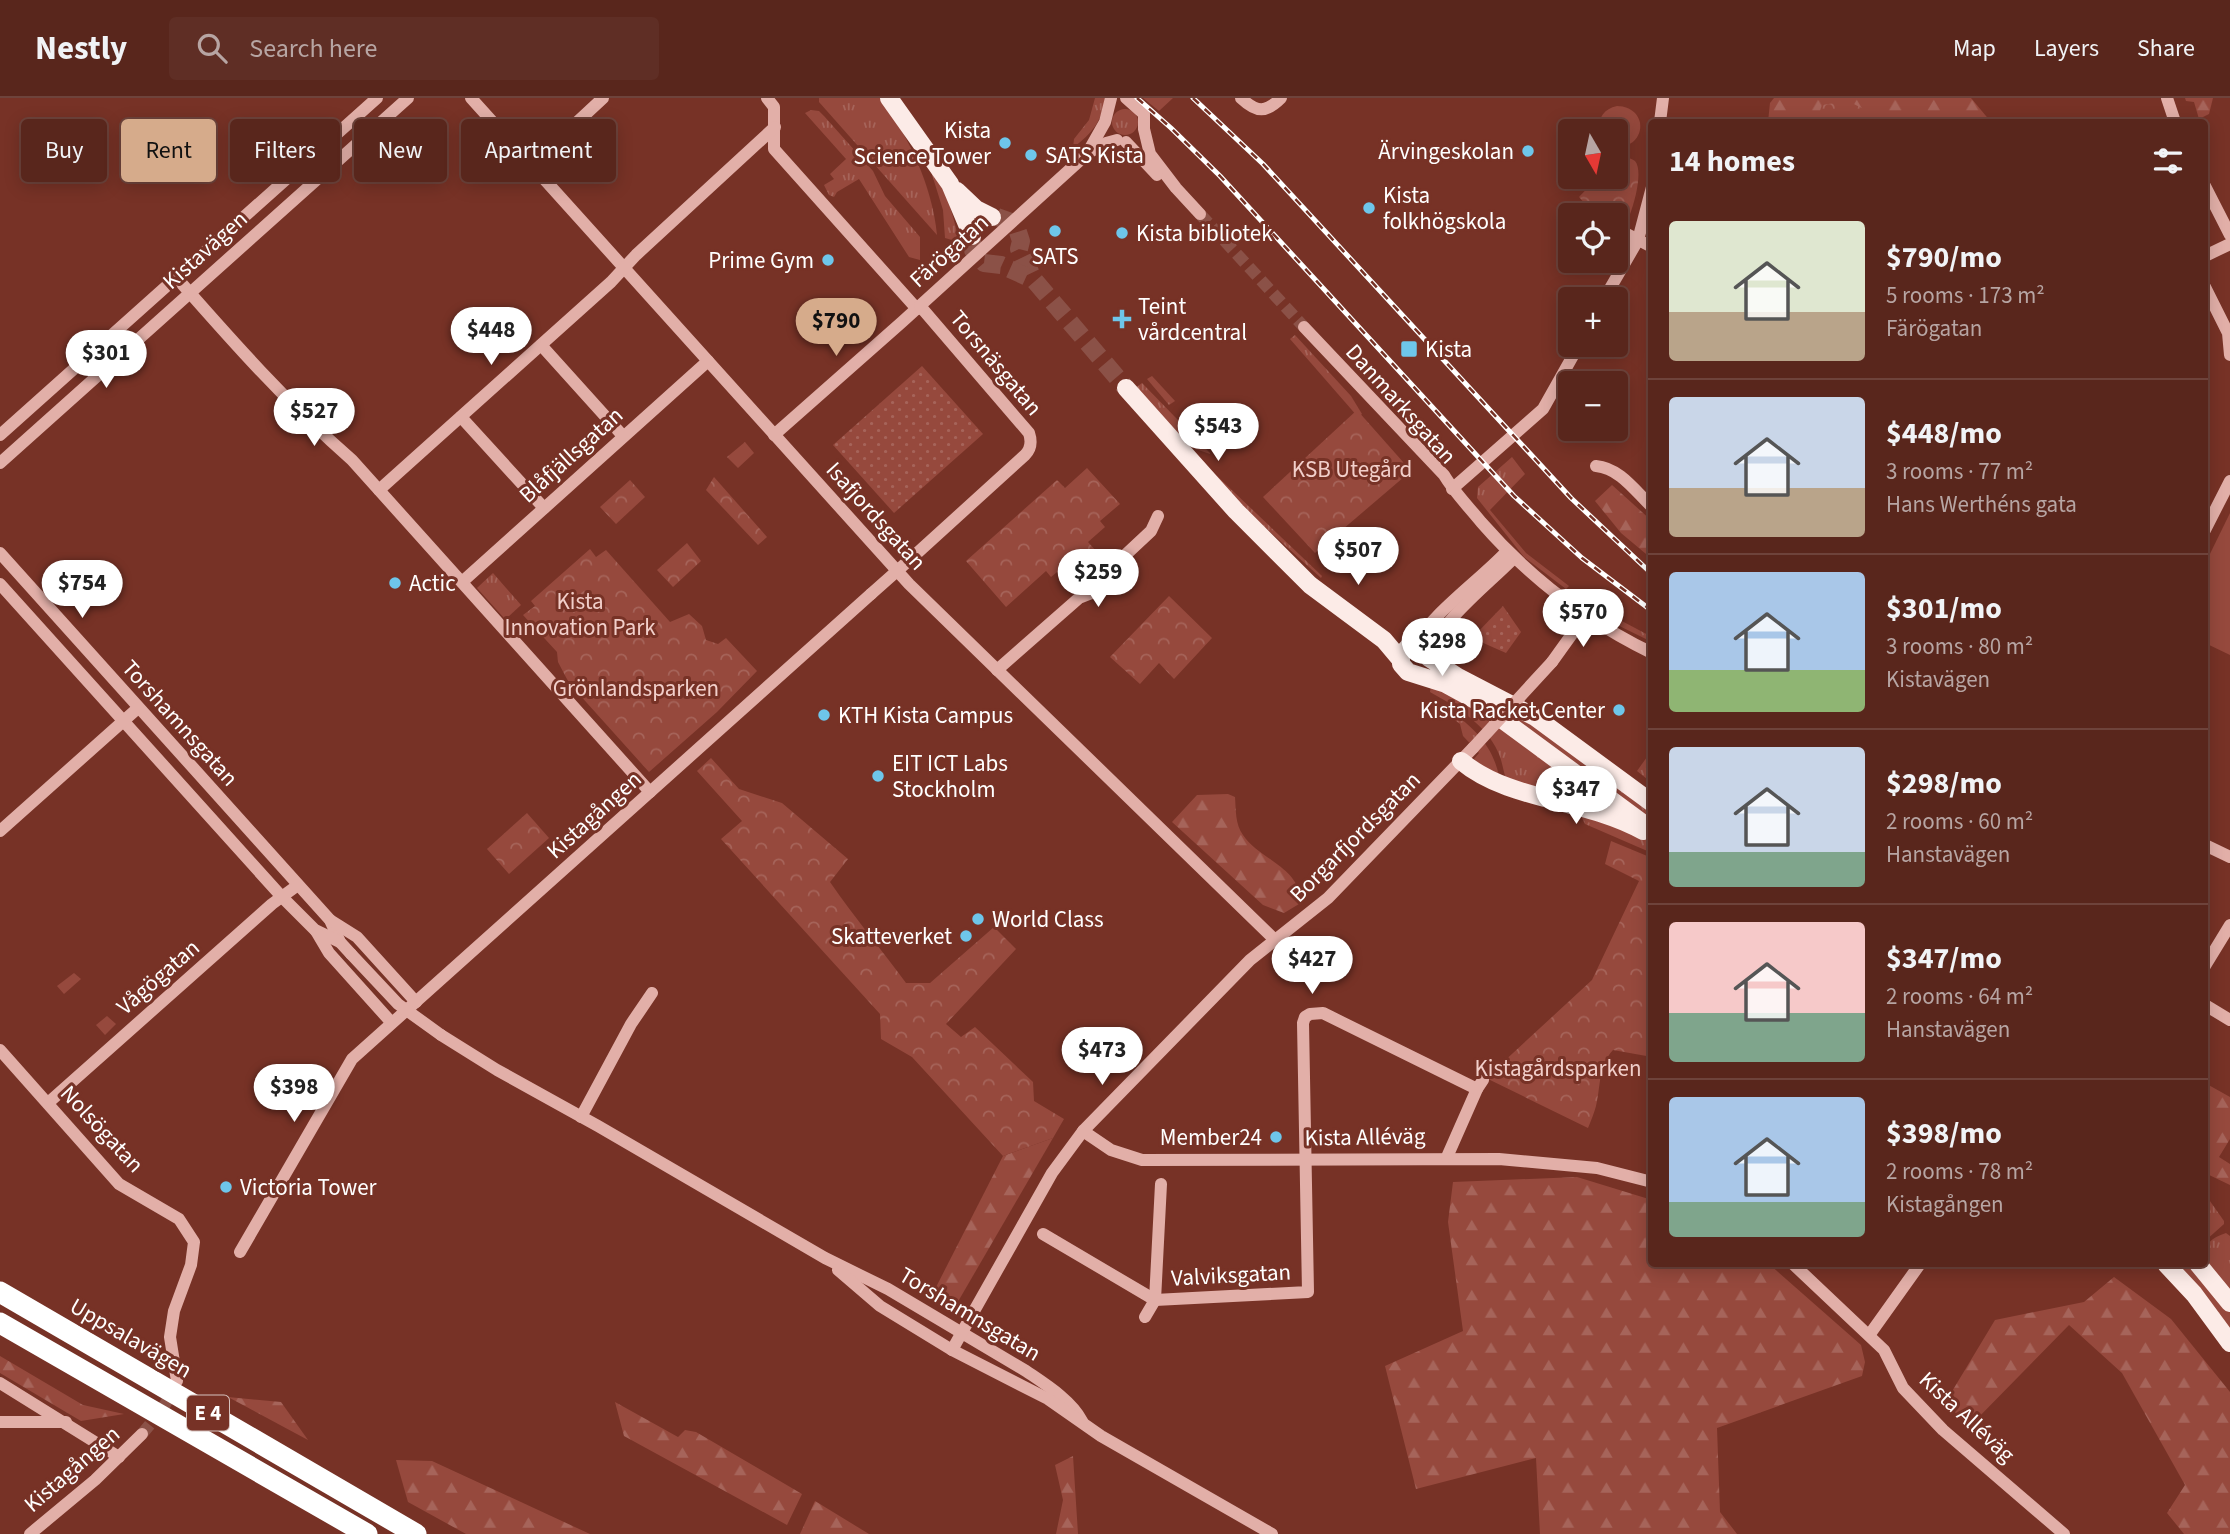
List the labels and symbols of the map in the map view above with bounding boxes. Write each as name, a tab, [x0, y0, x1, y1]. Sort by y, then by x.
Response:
place label: Kista Science Tower	[854, 114, 992, 173]
north arrow	[1558, 119, 1628, 189]
marker: Kista Science Tower	[997, 135, 1013, 151]
place label: Ärvingeskolan	[1378, 135, 1514, 168]
place label: SATS Kista	[1045, 139, 1144, 172]
marker: Ärvingeskolan	[1520, 143, 1536, 159]
marker: SATS Kista	[1023, 147, 1039, 163]
place label: Kista folkhögskola	[1383, 179, 1506, 238]
marker: Kista folkhögskola	[1361, 200, 1377, 216]
street label: Kistavägen	[155, 203, 255, 297]
street label: Färögatan	[902, 206, 996, 296]
place label: Kista bibliotek	[1136, 217, 1273, 250]
marker: SATS	[1047, 223, 1063, 239]
marker: Kista bibliotek	[1114, 225, 1130, 241]
place label: SATS	[1031, 240, 1079, 273]
place label: Prime Gym	[708, 244, 814, 277]
marker: Prime Gym	[820, 252, 836, 268]
place label: Teint vårdcentral	[1138, 290, 1247, 349]
pin: $790	[795, 299, 877, 358]
street label: Torsnäsgatan	[942, 303, 1050, 423]
pin: $448	[450, 308, 532, 367]
marker: Teint vårdcentral	[1112, 309, 1132, 329]
pin: $301	[65, 330, 147, 390]
place label: Kista	[1425, 333, 1472, 366]
street label: Danmarksgatan	[1338, 337, 1464, 471]
marker: Kista	[1399, 339, 1419, 359]
pin: $527	[273, 388, 355, 448]
street label: Blåfjällsgatan	[512, 399, 630, 511]
pin: $543	[1177, 404, 1259, 463]
park label: KSB Utegård	[1292, 453, 1412, 486]
street label: Isafjordsgatan	[818, 454, 934, 578]
pin: $507	[1317, 528, 1399, 587]
pin: $259	[1057, 550, 1139, 609]
pin: $754	[41, 560, 123, 620]
place label: Actic	[409, 567, 456, 600]
marker: Actic	[387, 575, 403, 591]
park label: Kista Innovation Park	[504, 585, 656, 644]
pin: $570	[1542, 589, 1624, 649]
pin: $298	[1401, 618, 1483, 678]
street label: Torshamnsgatan	[114, 652, 246, 794]
park label: Grönlandsparken	[553, 672, 719, 705]
place label: Kista Racket Center	[1420, 694, 1606, 727]
place label: KTH Kista Campus	[838, 699, 1013, 732]
marker: Kista Racket Center	[1611, 702, 1627, 718]
marker: KTH Kista Campus	[816, 707, 832, 723]
place label: EIT ICT Labs Stockholm	[892, 747, 1008, 806]
street label: Kistagången	[539, 763, 649, 867]
street label: Borgarfjordsgatan	[1282, 764, 1428, 910]
pin: $347	[1535, 766, 1617, 826]
marker: EIT ICT Labs Stockholm	[870, 768, 886, 784]
place label: World Class	[992, 903, 1104, 936]
marker: World Class	[970, 911, 986, 927]
place label: Skatteverket	[831, 920, 952, 953]
marker: Skatteverket	[958, 928, 974, 944]
street label: Vågögatan	[109, 932, 207, 1022]
pin: $427	[1271, 936, 1353, 996]
pin: $473	[1061, 1028, 1143, 1087]
park label: Kistagårdsparken	[1475, 1052, 1641, 1085]
pin: $398	[253, 1065, 335, 1124]
street label: Nolsögatan	[53, 1078, 151, 1180]
street label: Kista Alléväg	[1304, 1119, 1426, 1155]
place label: Member24	[1160, 1121, 1262, 1154]
marker: Member24	[1268, 1129, 1284, 1145]
place label: Victoria Tower	[240, 1171, 378, 1204]
marker: Victoria Tower	[218, 1179, 234, 1195]
street label: Valviksgatan	[1170, 1255, 1292, 1295]
street label: Torshamnsgatan	[893, 1259, 1047, 1369]
street label: Uppsalavägen	[64, 1290, 198, 1386]
street label: Kista Alléväg	[1912, 1364, 2023, 1471]
road number: E 4	[187, 1396, 229, 1430]
street label: Kistagången	[17, 1418, 127, 1520]

